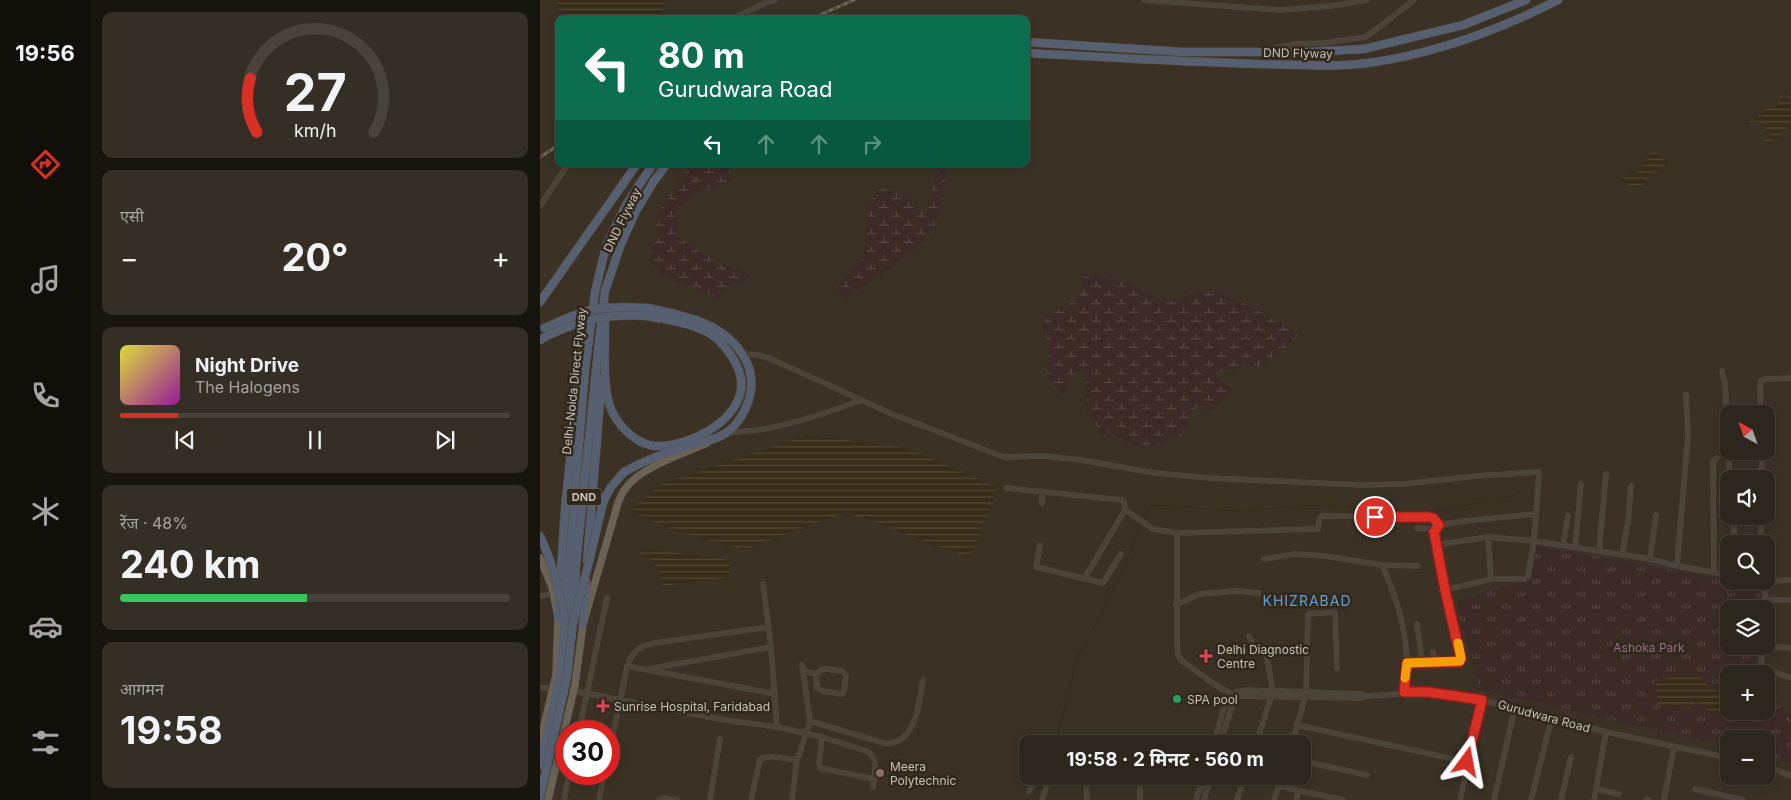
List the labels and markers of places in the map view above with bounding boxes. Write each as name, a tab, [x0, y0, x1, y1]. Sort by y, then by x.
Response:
pin	[1354, 496, 1396, 538]
place label: Delhi Diagnostic Centre	[1217, 642, 1309, 671]
marker: Delhi Diagnostic Centre	[1199, 649, 1213, 663]
place label: SPA pool	[1187, 692, 1238, 707]
marker: SPA pool	[1171, 693, 1183, 705]
marker: Sunrise Hospital, Faridabad	[596, 699, 610, 713]
place label: Sunrise Hospital, Faridabad	[614, 699, 770, 714]
place label: Meera Polytechnic	[890, 759, 956, 788]
marker: Meera Polytechnic	[874, 767, 886, 779]

